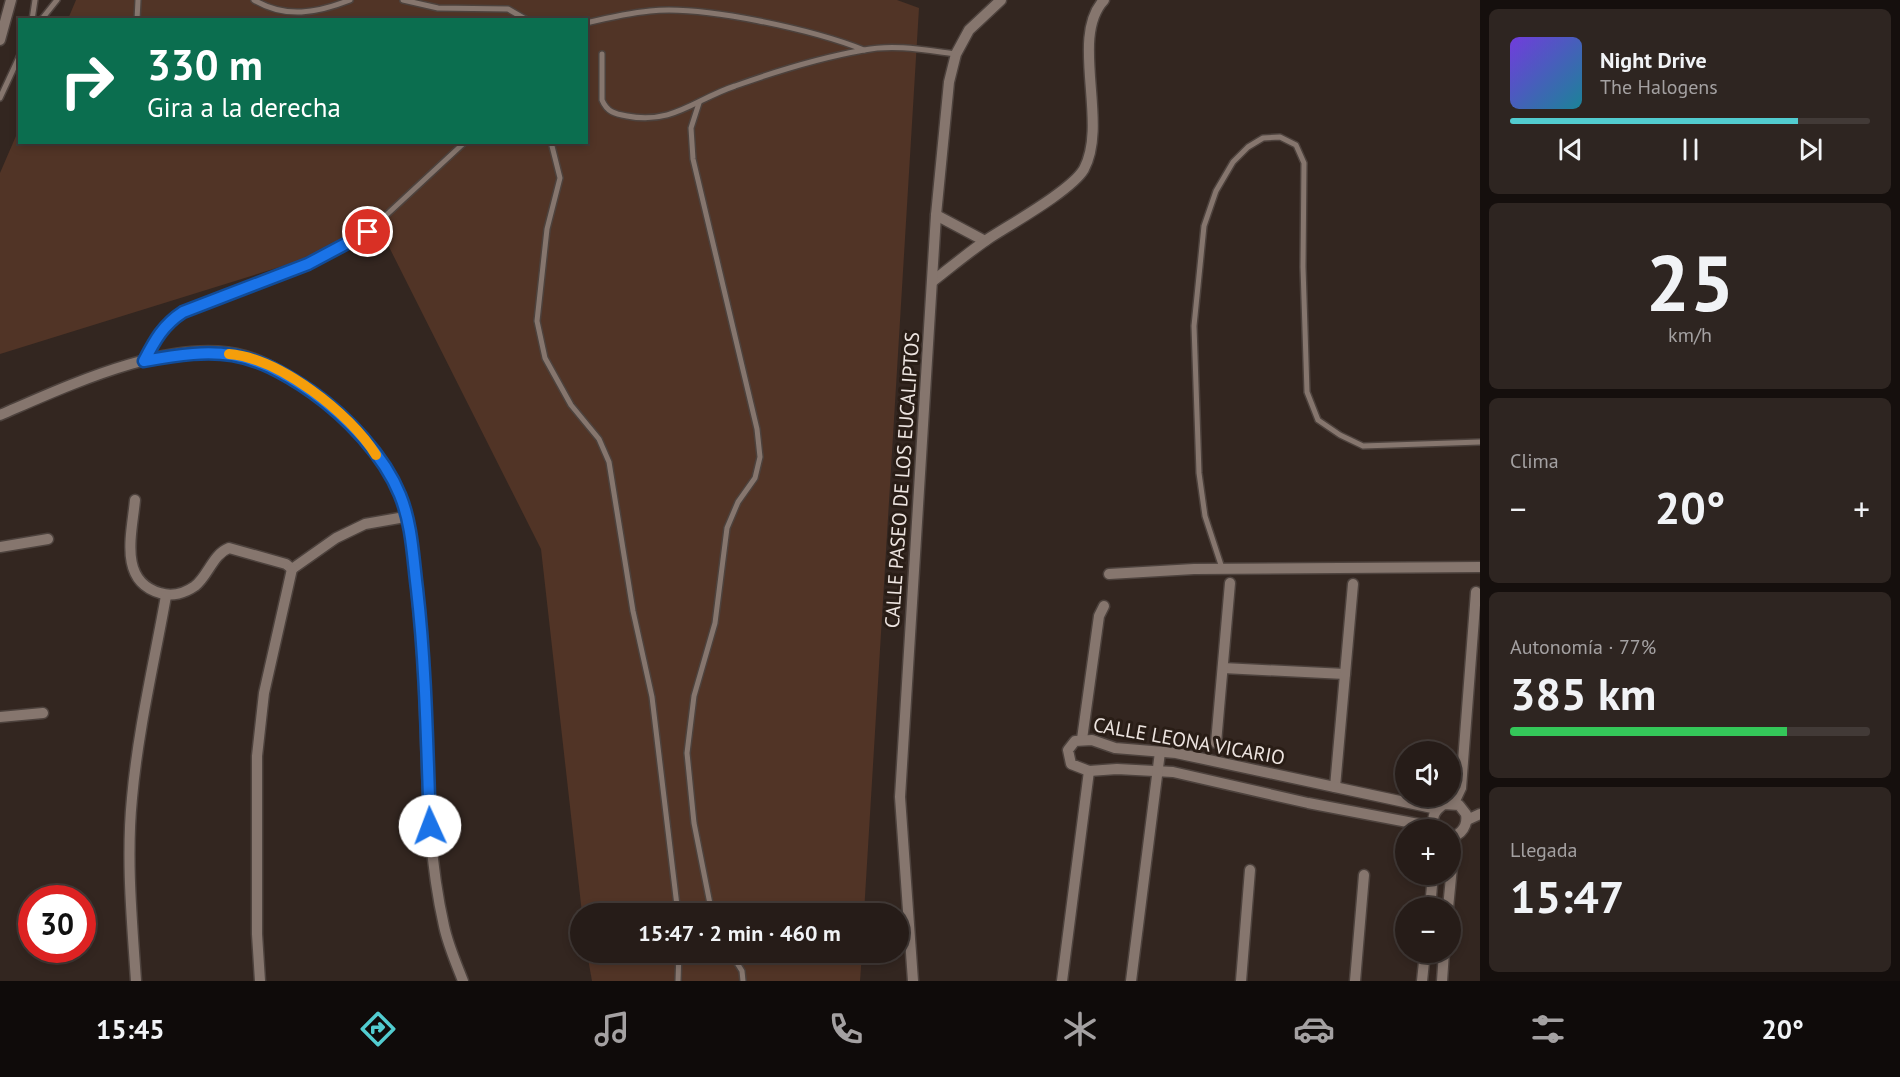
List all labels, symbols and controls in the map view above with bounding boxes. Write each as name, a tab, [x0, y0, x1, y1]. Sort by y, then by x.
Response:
text: 330 m	[147, 37, 263, 92]
icon: right	[48, 42, 126, 120]
text: Night Drive	[1600, 46, 1707, 74]
text: The Halogens	[1600, 74, 1718, 100]
text: Gira a la derecha	[147, 90, 341, 124]
icon: previous	[1554, 133, 1587, 166]
icon: pause	[1674, 133, 1707, 166]
icon: next	[1794, 133, 1827, 166]
pin	[342, 206, 393, 257]
icon: arrive	[351, 215, 384, 248]
text: 25	[1646, 232, 1734, 333]
text: km/h	[1668, 322, 1712, 348]
street label: CALLE PASEO DE LOS EUCALIPTOS	[879, 331, 925, 629]
text: Clima	[1510, 448, 1559, 474]
text: 20°	[1655, 478, 1725, 536]
text: −	[1510, 487, 1527, 530]
text: +	[1853, 487, 1870, 530]
text: Autonomía · 77%	[1510, 634, 1656, 660]
text: 385 km	[1510, 664, 1656, 722]
street label: CALLE LEONA VICARIO	[1091, 711, 1287, 771]
map controls	[1395, 741, 1461, 963]
button: sound	[1395, 741, 1461, 807]
position arrow	[398, 794, 462, 858]
button: +	[1395, 819, 1461, 885]
text: Llegada	[1510, 837, 1577, 863]
text: 15:47	[1510, 867, 1624, 925]
speed limit sign: 30	[18, 885, 96, 963]
button: −	[1395, 897, 1461, 963]
text: 15:47 · 2 min · 460 m	[638, 919, 841, 947]
icon: directions	[357, 1008, 399, 1050]
icon: music	[591, 1008, 633, 1050]
icon: phone	[825, 1008, 867, 1050]
icon: climate	[1059, 1008, 1101, 1050]
icon: car	[1293, 1008, 1335, 1050]
icon: filters	[1527, 1008, 1569, 1050]
text: 15:45	[96, 1012, 165, 1046]
text: 20°	[1761, 1012, 1804, 1046]

